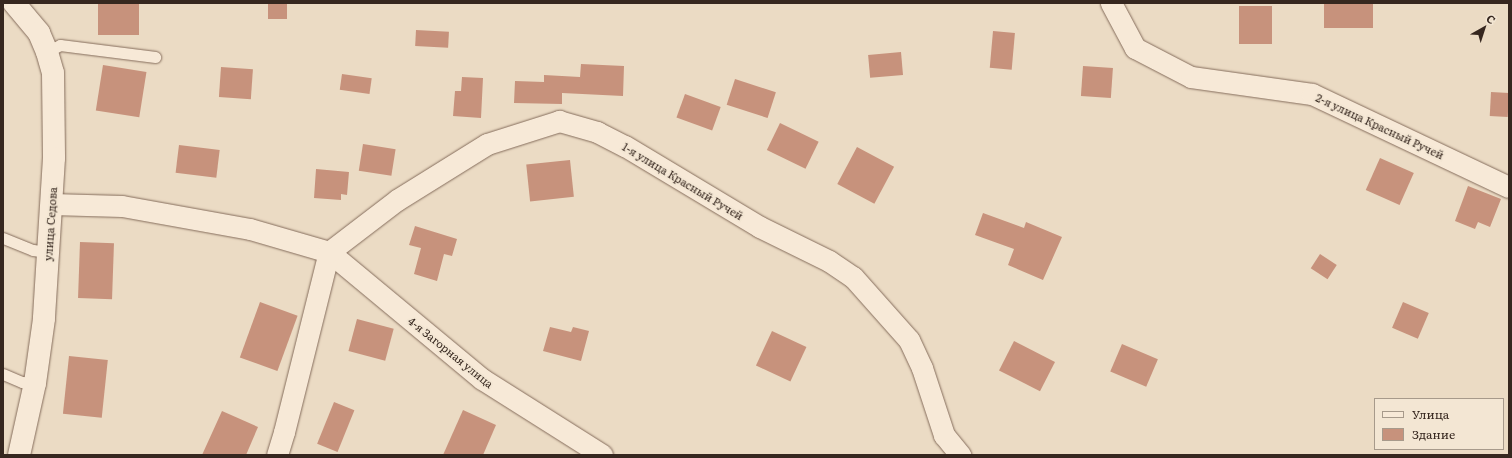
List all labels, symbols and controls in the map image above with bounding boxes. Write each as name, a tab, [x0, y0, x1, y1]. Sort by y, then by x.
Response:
north arrow	[1464, 8, 1504, 48]
text: С	[1483, 10, 1500, 27]
street label: 2-я улица Красный Ручей	[1314, 90, 1446, 162]
street label: 1-я улица Красный Ручей	[620, 140, 746, 222]
street label: улица Седова	[41, 186, 59, 262]
street label: 4-я Загорная улица	[406, 314, 496, 390]
legend	[1374, 398, 1504, 450]
text: Улица	[1412, 405, 1449, 423]
text: Здание	[1412, 425, 1455, 443]

